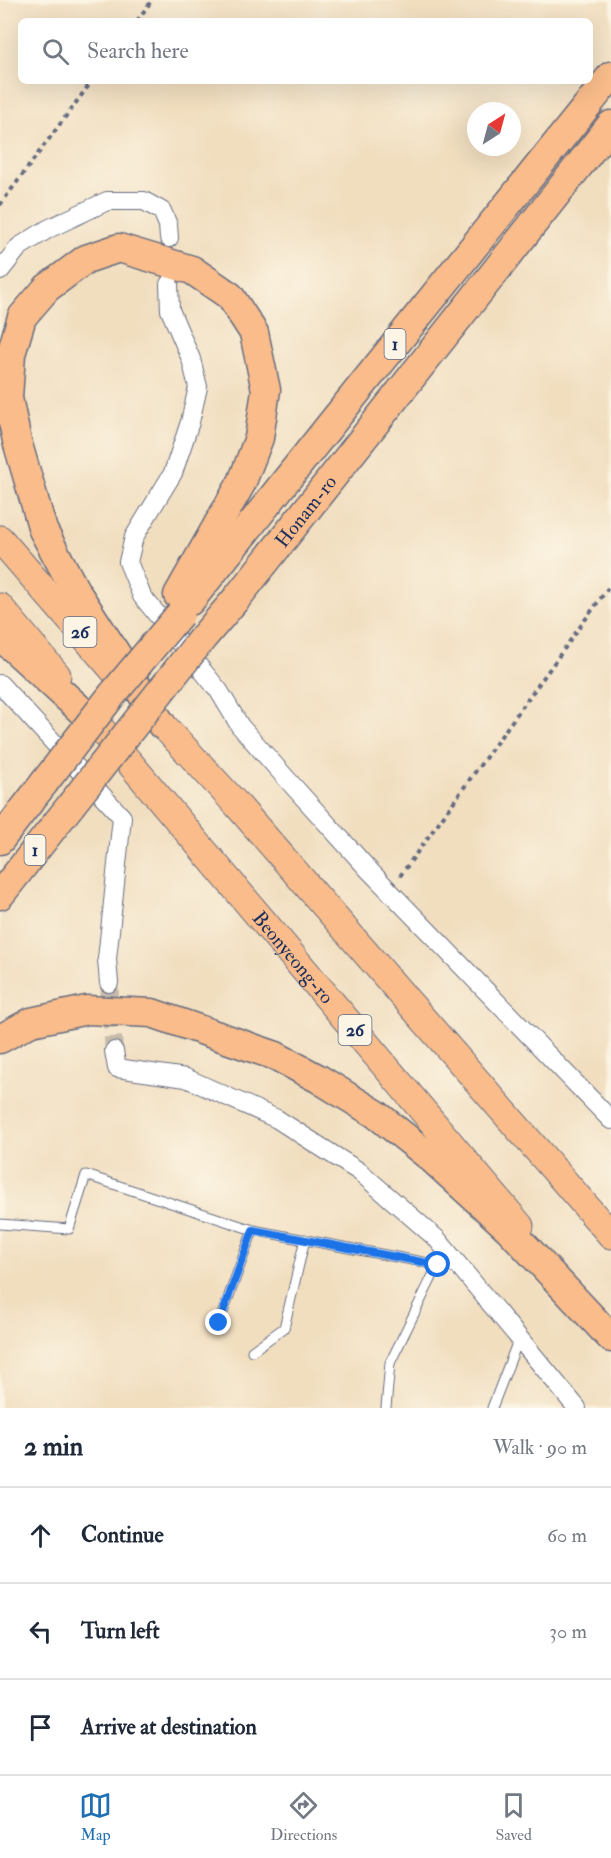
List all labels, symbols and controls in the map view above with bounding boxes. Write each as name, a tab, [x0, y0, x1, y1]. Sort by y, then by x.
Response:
search box	[18, 18, 593, 84]
icon: search	[39, 35, 72, 68]
text: Search here	[87, 37, 189, 65]
north arrow	[467, 102, 521, 156]
road number: 1	[384, 329, 406, 359]
street label: Honam-ro	[269, 470, 342, 552]
road number: 26	[64, 617, 97, 647]
road number: 1	[24, 835, 46, 865]
street label: Beonyeong-ro	[247, 906, 340, 1009]
road number: 26	[338, 1015, 372, 1045]
route start	[424, 1251, 450, 1277]
route end	[205, 1309, 231, 1335]
text: 2 min	[24, 1431, 83, 1463]
text: Walk · 90 m	[493, 1435, 587, 1460]
icon: ahead	[24, 1519, 57, 1552]
text: Continue	[81, 1521, 164, 1549]
text: 60 m	[547, 1523, 587, 1548]
icon: left	[24, 1615, 57, 1648]
text: Turn left	[81, 1617, 160, 1645]
text: 30 m	[549, 1619, 587, 1644]
icon: arrive	[24, 1711, 57, 1744]
text: Arrive at destination	[81, 1713, 257, 1741]
tab: Map	[79, 1789, 112, 1845]
tab: Directions	[270, 1789, 337, 1845]
tab: Saved	[495, 1789, 532, 1845]

